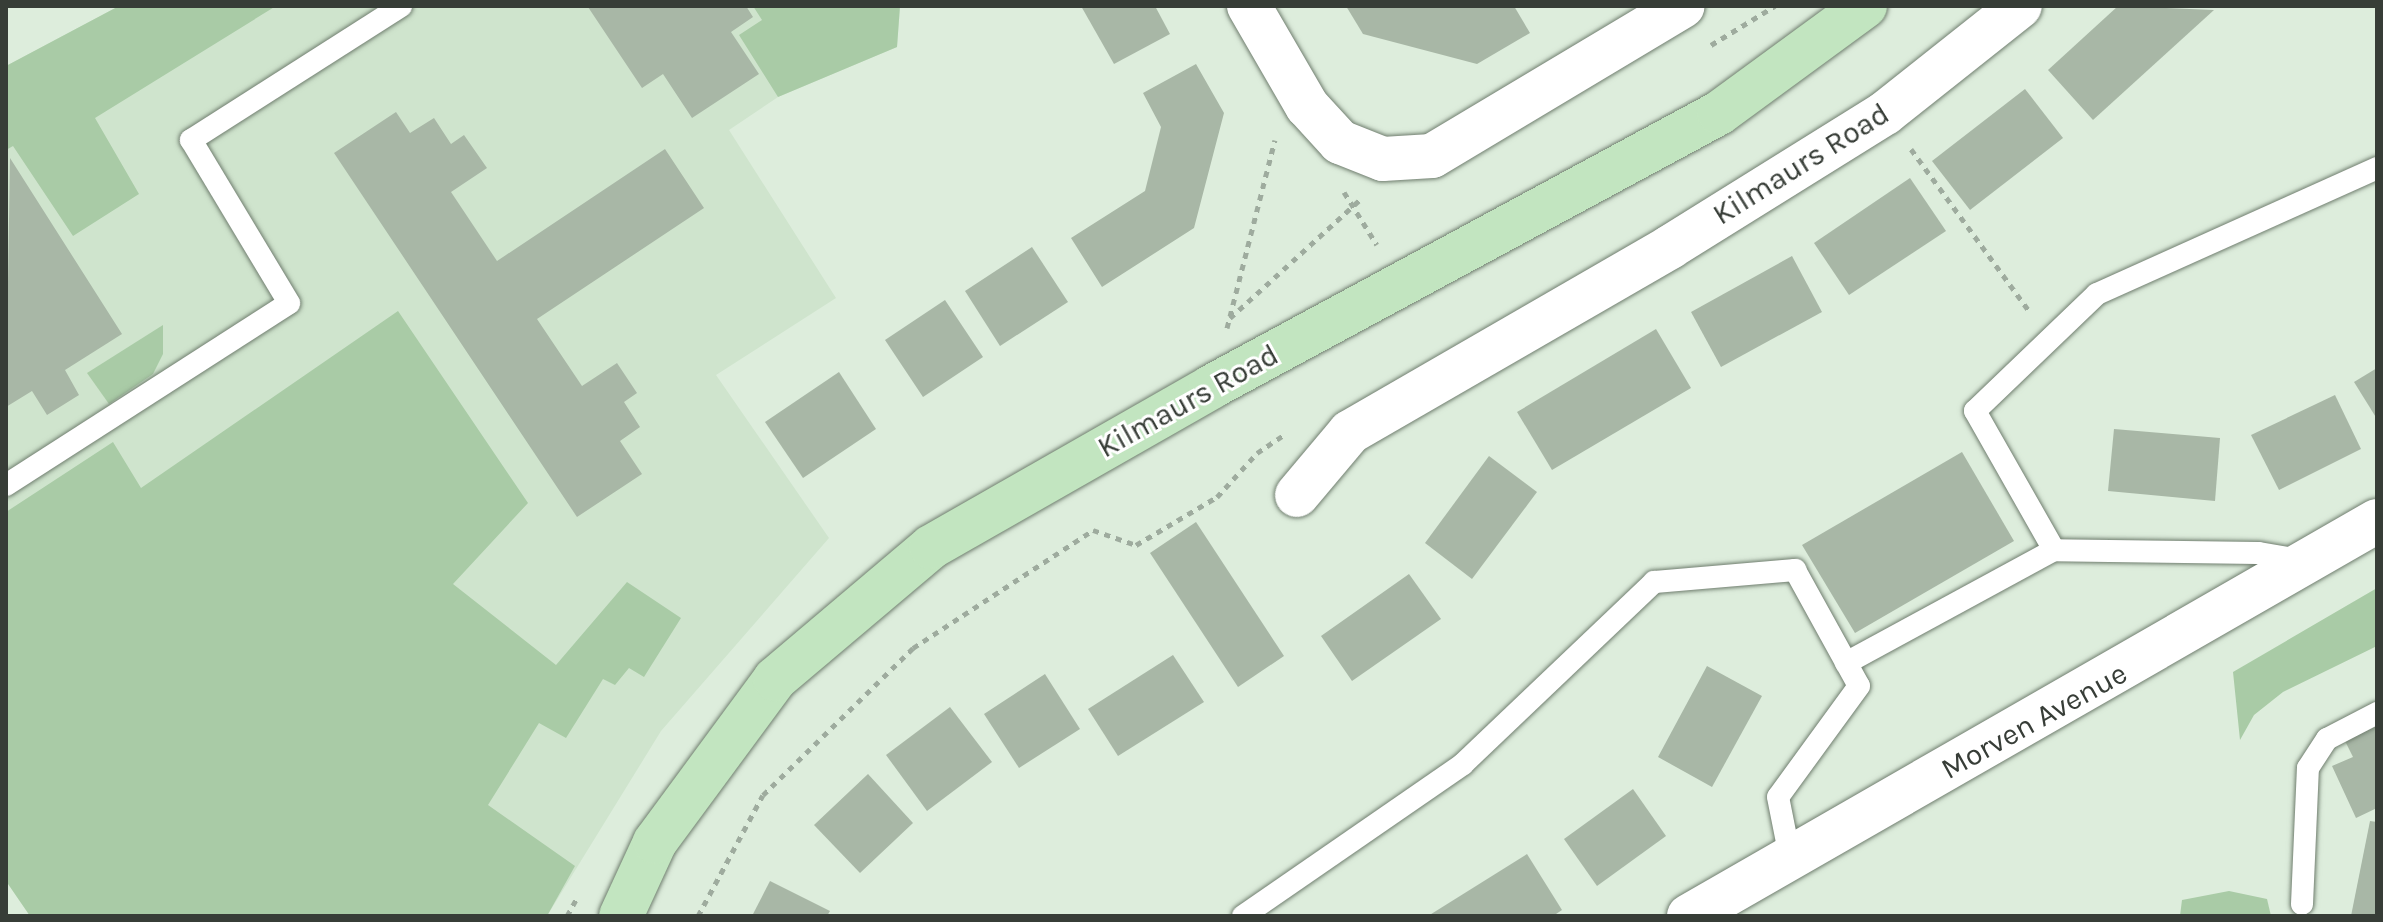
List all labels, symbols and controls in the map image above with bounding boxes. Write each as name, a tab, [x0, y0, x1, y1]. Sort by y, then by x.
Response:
street label: Kilmaurs Road	[1706, 95, 1896, 233]
street label: Kilmaurs Road	[1091, 337, 1285, 465]
street label: Morven Avenue	[1935, 655, 2133, 787]

